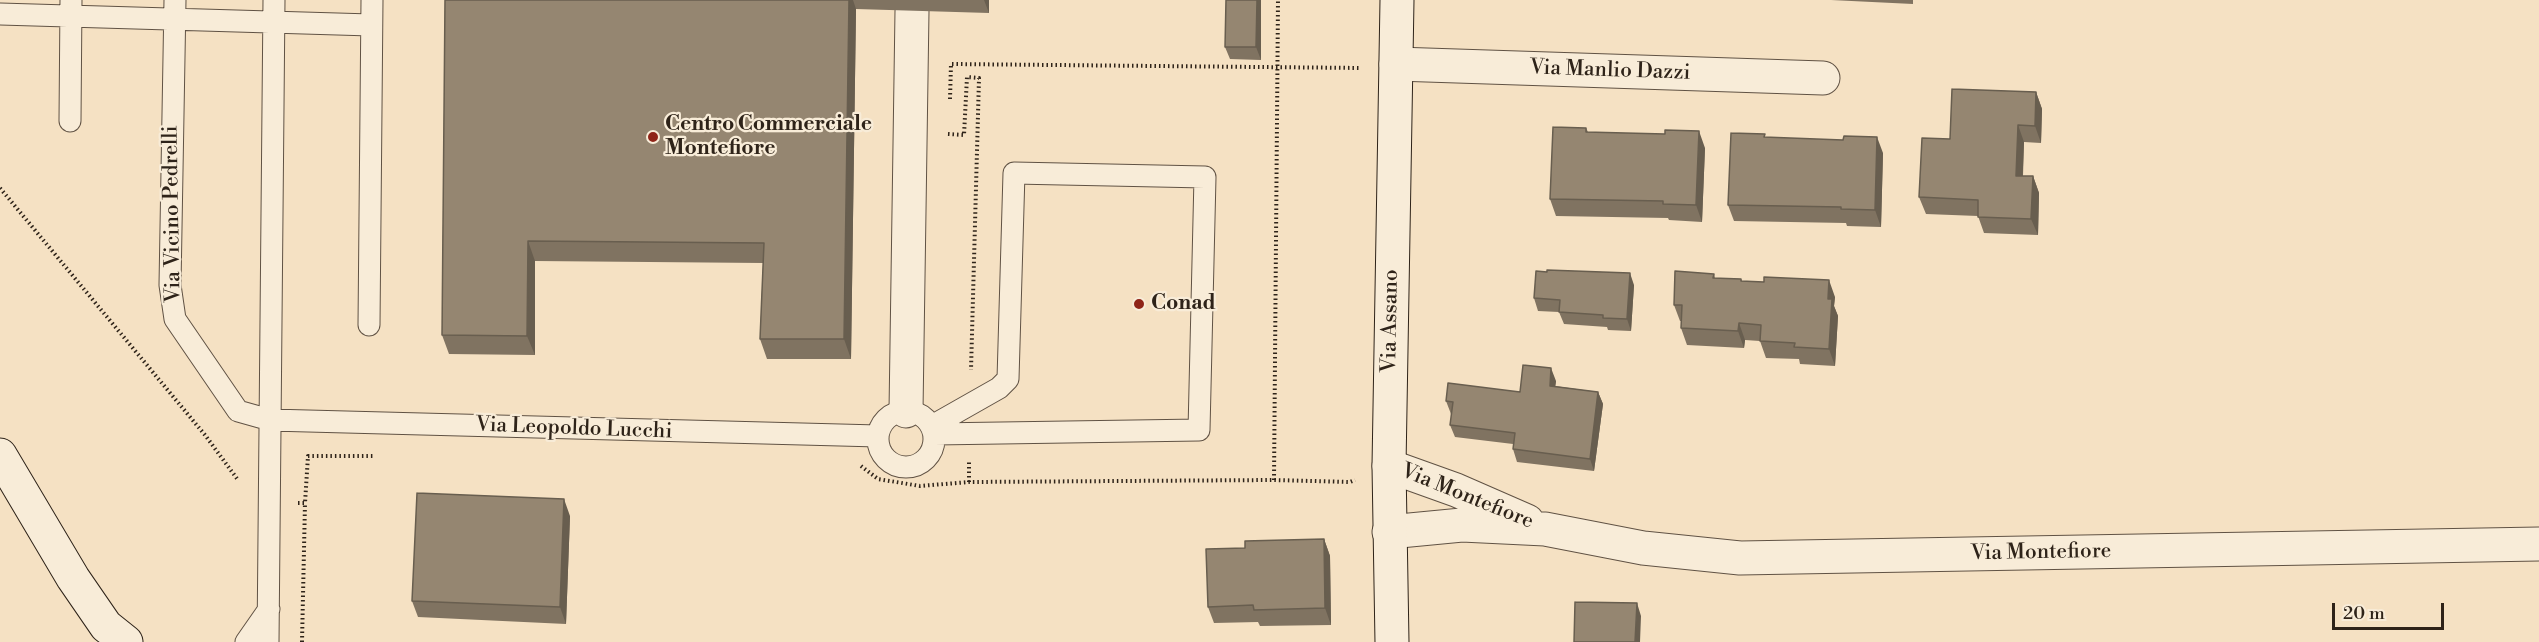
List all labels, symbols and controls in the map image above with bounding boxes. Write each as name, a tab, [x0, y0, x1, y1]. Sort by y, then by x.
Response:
street label: Via Manlio Dazzi	[1529, 56, 1691, 86]
place label: Centro Commerciale Montefiore	[665, 112, 872, 162]
street label: Via Vicino Pedrelli	[159, 125, 187, 303]
marker: Centro Commerciale Montefiore	[646, 130, 660, 144]
street label: Via Assano	[1377, 269, 1405, 373]
place label: Conad	[1151, 291, 1216, 317]
marker: Conad	[1132, 297, 1146, 311]
street label: Via Leopoldo Lucchi	[475, 413, 673, 445]
street label: Via Montefiore	[1397, 459, 1537, 535]
street label: Via Montefiore	[1970, 539, 2112, 567]
scale bar	[2335, 591, 2448, 629]
text: 20 m	[2343, 602, 2385, 625]

